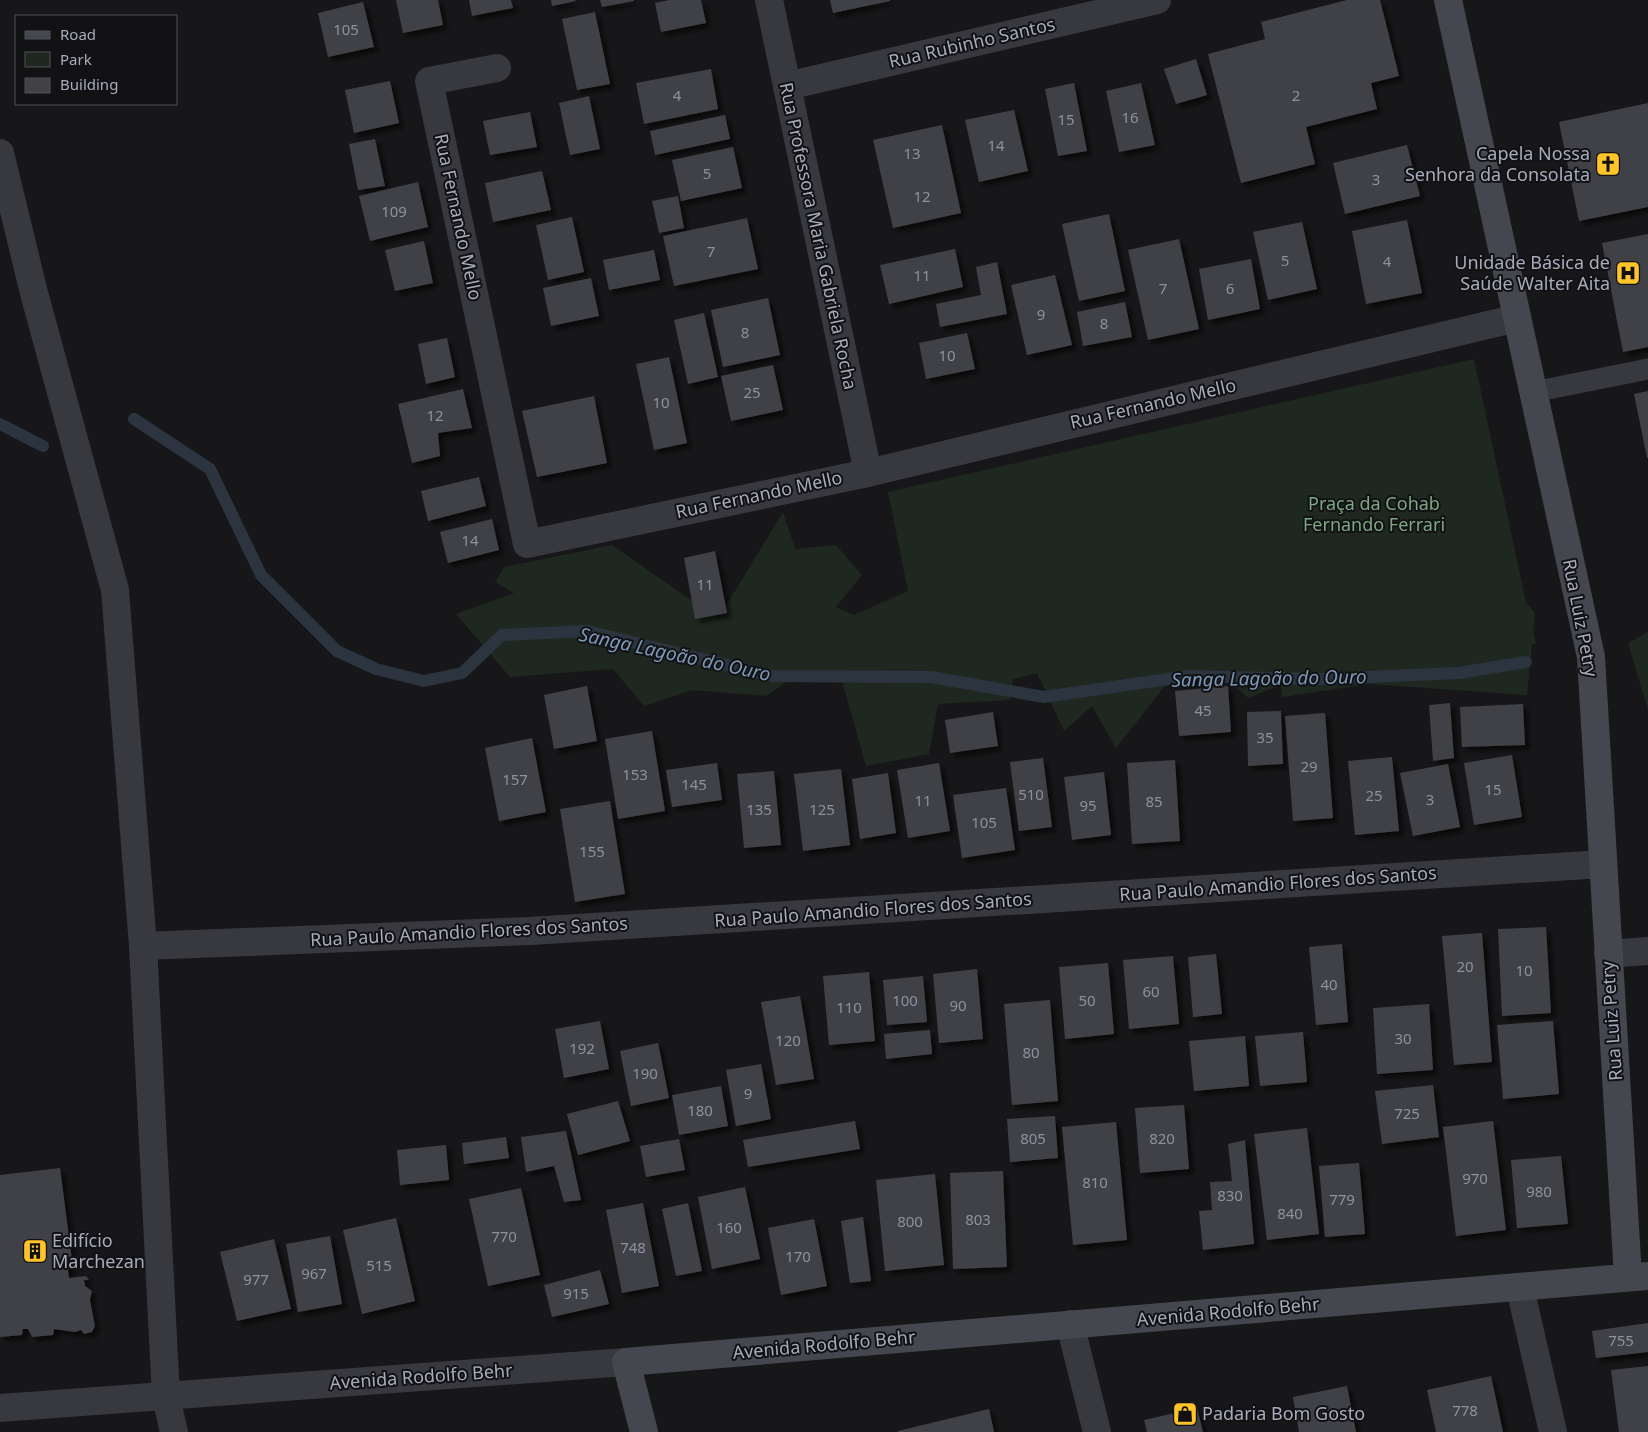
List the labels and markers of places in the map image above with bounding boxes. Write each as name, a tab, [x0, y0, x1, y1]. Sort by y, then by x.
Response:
place label: Capela Nossa Senhora da Consolata	[1405, 141, 1590, 186]
church icon: Capela Nossa Senhora da Consolata	[1595, 151, 1621, 177]
place label: Unidade Básica de Saúde Walter Aita	[1454, 250, 1610, 295]
hospital icon: Unidade Básica de Saúde Walter Aita	[1615, 260, 1641, 286]
place label: Edifício Marchezan	[52, 1228, 145, 1273]
building icon: Edifício Marchezan	[22, 1238, 48, 1264]
shop icon: Padaria Bom Gosto	[1172, 1401, 1198, 1427]
place label: Padaria Bom Gosto	[1202, 1401, 1365, 1425]

